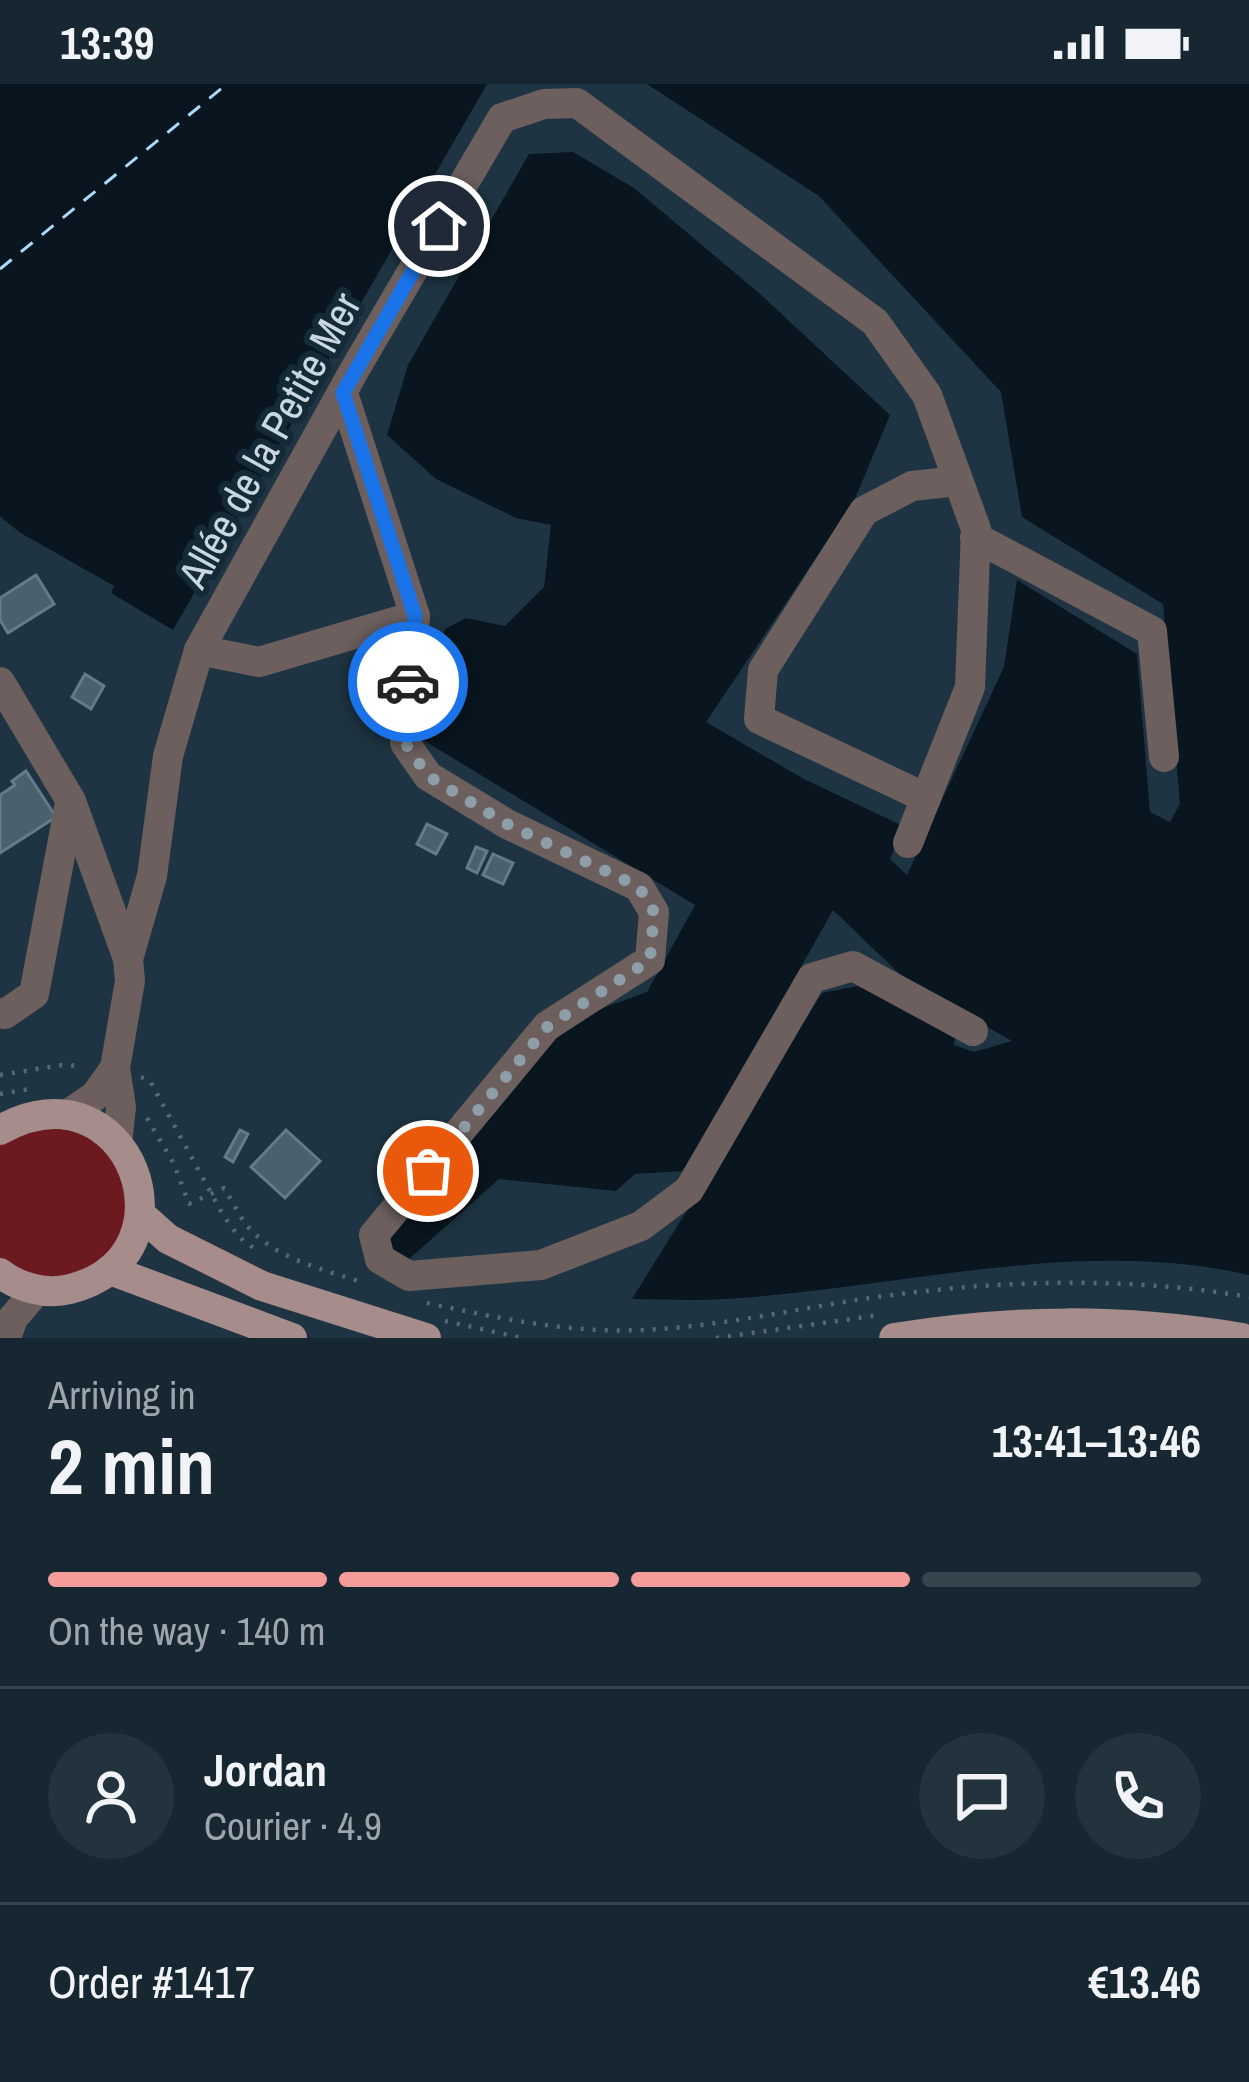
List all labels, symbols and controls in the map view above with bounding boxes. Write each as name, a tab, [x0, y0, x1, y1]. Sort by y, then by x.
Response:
text: 13:39	[60, 12, 154, 73]
pin	[388, 175, 490, 277]
icon: home	[406, 193, 472, 259]
street label: Allée de la Petite Mer	[164, 282, 374, 598]
courier	[348, 622, 468, 742]
icon: car	[375, 649, 441, 715]
pin	[377, 1120, 479, 1222]
icon: bag	[395, 1138, 461, 1204]
text: Arriving in	[48, 1369, 196, 1421]
text: 13:41–13:46	[992, 1410, 1201, 1471]
text: 2 min	[48, 1413, 215, 1518]
text: On the way · 140 m	[48, 1605, 325, 1657]
button: person	[48, 1733, 174, 1859]
button: chat	[919, 1733, 1045, 1859]
button: phone	[1075, 1733, 1201, 1859]
text: Jordan	[204, 1739, 327, 1800]
text: Courier · 4.9	[204, 1800, 382, 1852]
text: Order #1417	[48, 1951, 255, 2012]
text: €13.46	[1088, 1951, 1201, 2012]

